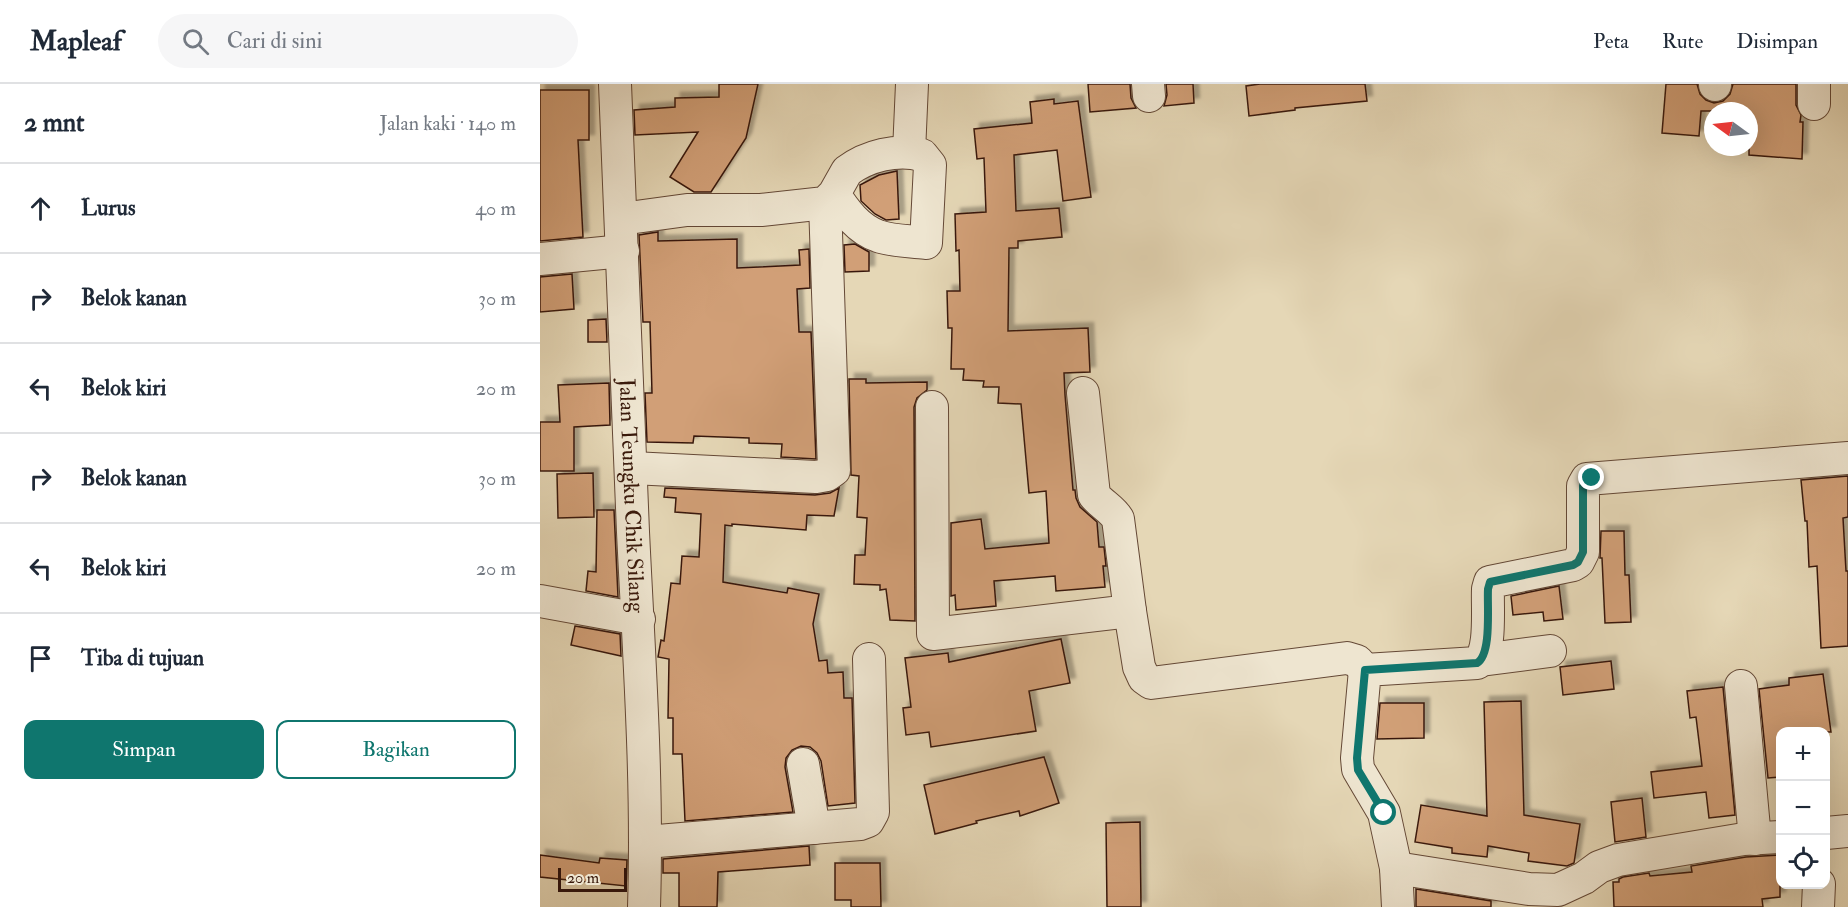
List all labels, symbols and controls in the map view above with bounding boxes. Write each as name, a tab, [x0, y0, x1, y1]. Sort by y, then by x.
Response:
search box	[158, 14, 578, 68]
text: Mapleaf	[30, 24, 122, 59]
icon: search	[179, 25, 212, 58]
text: Cari di sini	[227, 27, 322, 55]
text: Peta	[1593, 28, 1629, 55]
text: Rute	[1662, 28, 1703, 55]
text: Disimpan	[1736, 28, 1818, 55]
north arrow	[1704, 102, 1758, 156]
text: 2 mnt	[24, 107, 85, 139]
text: Jalan kaki · 140 m	[379, 111, 516, 136]
icon: ahead	[24, 192, 57, 225]
text: Lurus	[81, 194, 135, 222]
text: 40 m	[475, 196, 516, 221]
icon: right	[24, 282, 57, 315]
text: Belok kanan	[81, 284, 187, 312]
text: 30 m	[478, 286, 516, 311]
icon: left	[24, 372, 57, 405]
text: Belok kiri	[81, 374, 166, 402]
text: 20 m	[476, 376, 516, 401]
street label: Jalan Teungku Chik Silang	[613, 377, 651, 615]
icon: right	[24, 462, 57, 495]
text: Belok kanan	[81, 464, 187, 492]
route end	[1578, 464, 1604, 490]
text: 30 m	[478, 466, 516, 491]
icon: left	[24, 552, 57, 585]
text: Belok kiri	[81, 554, 166, 582]
text: 20 m	[476, 556, 516, 581]
icon: arrive	[24, 642, 57, 675]
text: Tiba di tujuan	[81, 644, 204, 672]
button: Simpan	[24, 720, 264, 779]
button: Bagikan	[276, 720, 516, 779]
map controls	[1776, 727, 1830, 889]
button: +	[1776, 727, 1830, 781]
button: −	[1776, 781, 1830, 835]
route start	[1370, 799, 1396, 825]
button: locate	[1776, 835, 1830, 889]
scale bar	[558, 865, 627, 892]
text: 20 m	[567, 868, 599, 888]

